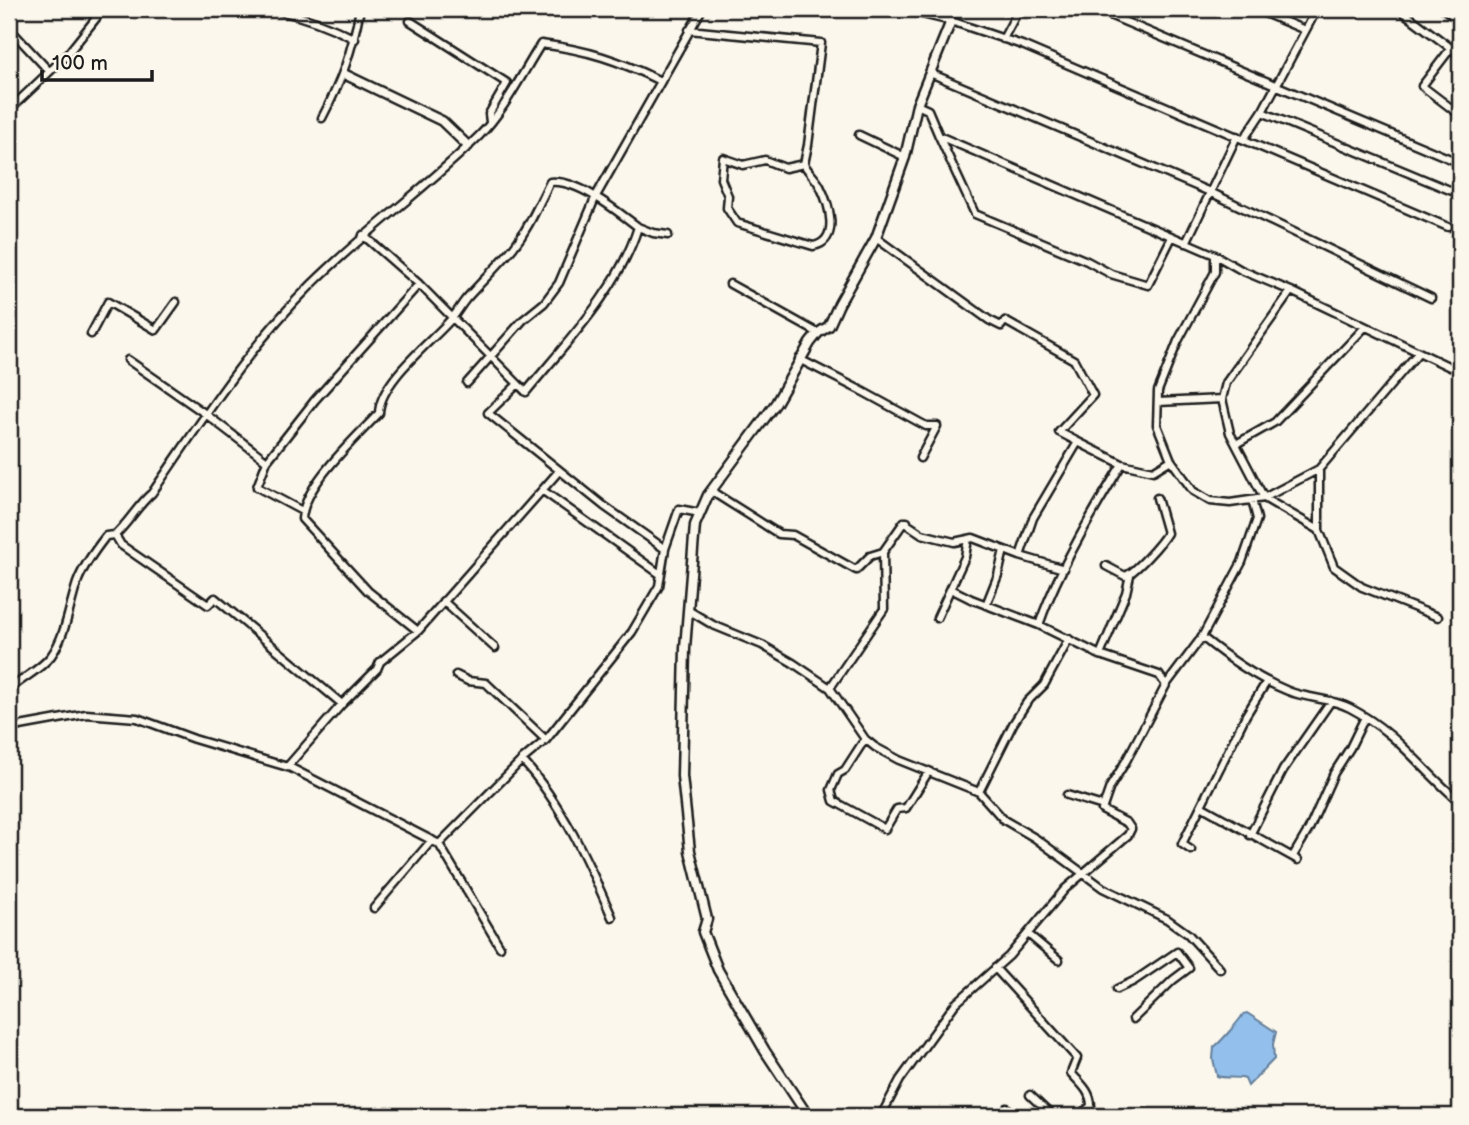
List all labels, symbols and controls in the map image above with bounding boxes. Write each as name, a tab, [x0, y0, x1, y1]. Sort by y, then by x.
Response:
scale bar	[42, 38, 152, 82]
text: 100 m	[52, 51, 108, 76]

